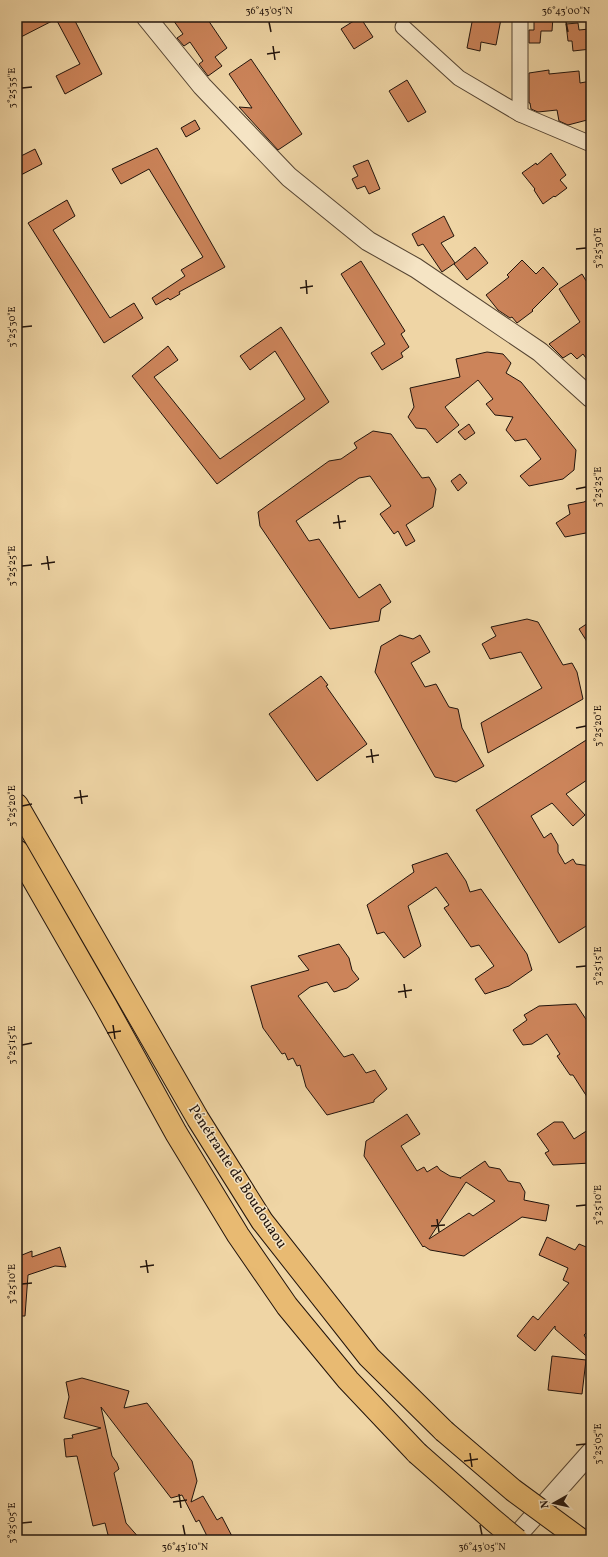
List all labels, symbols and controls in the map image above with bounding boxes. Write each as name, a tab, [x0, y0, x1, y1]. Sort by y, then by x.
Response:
text: 36°43'05"N	[245, 4, 293, 18]
text: 36°43'00"N	[542, 4, 591, 18]
text: 3°25'35"E	[5, 68, 19, 108]
text: 3°25'30"E	[591, 227, 605, 269]
text: 3°25'30"E	[5, 306, 19, 348]
text: 3°25'25"E	[591, 467, 605, 507]
text: 3°25'25"E	[5, 546, 19, 586]
text: 3°25'20"E	[591, 705, 605, 747]
text: 3°25'20"E	[5, 785, 19, 827]
text: 3°25'15"E	[591, 946, 605, 986]
text: 3°25'15"E	[5, 1025, 19, 1065]
street label: Pénétrante de Boudouaou	[182, 1101, 292, 1253]
text: 3°25'10"E	[591, 1185, 605, 1225]
text: 3°25'10"E	[5, 1264, 19, 1304]
text: 3°25'05"E	[591, 1424, 605, 1464]
north arrow	[534, 1483, 574, 1523]
text: N	[538, 1499, 554, 1509]
text: 3°25'05"E	[5, 1503, 19, 1543]
text: 36°43'10"N	[162, 1540, 209, 1554]
text: 36°43'05"N	[458, 1540, 506, 1554]

